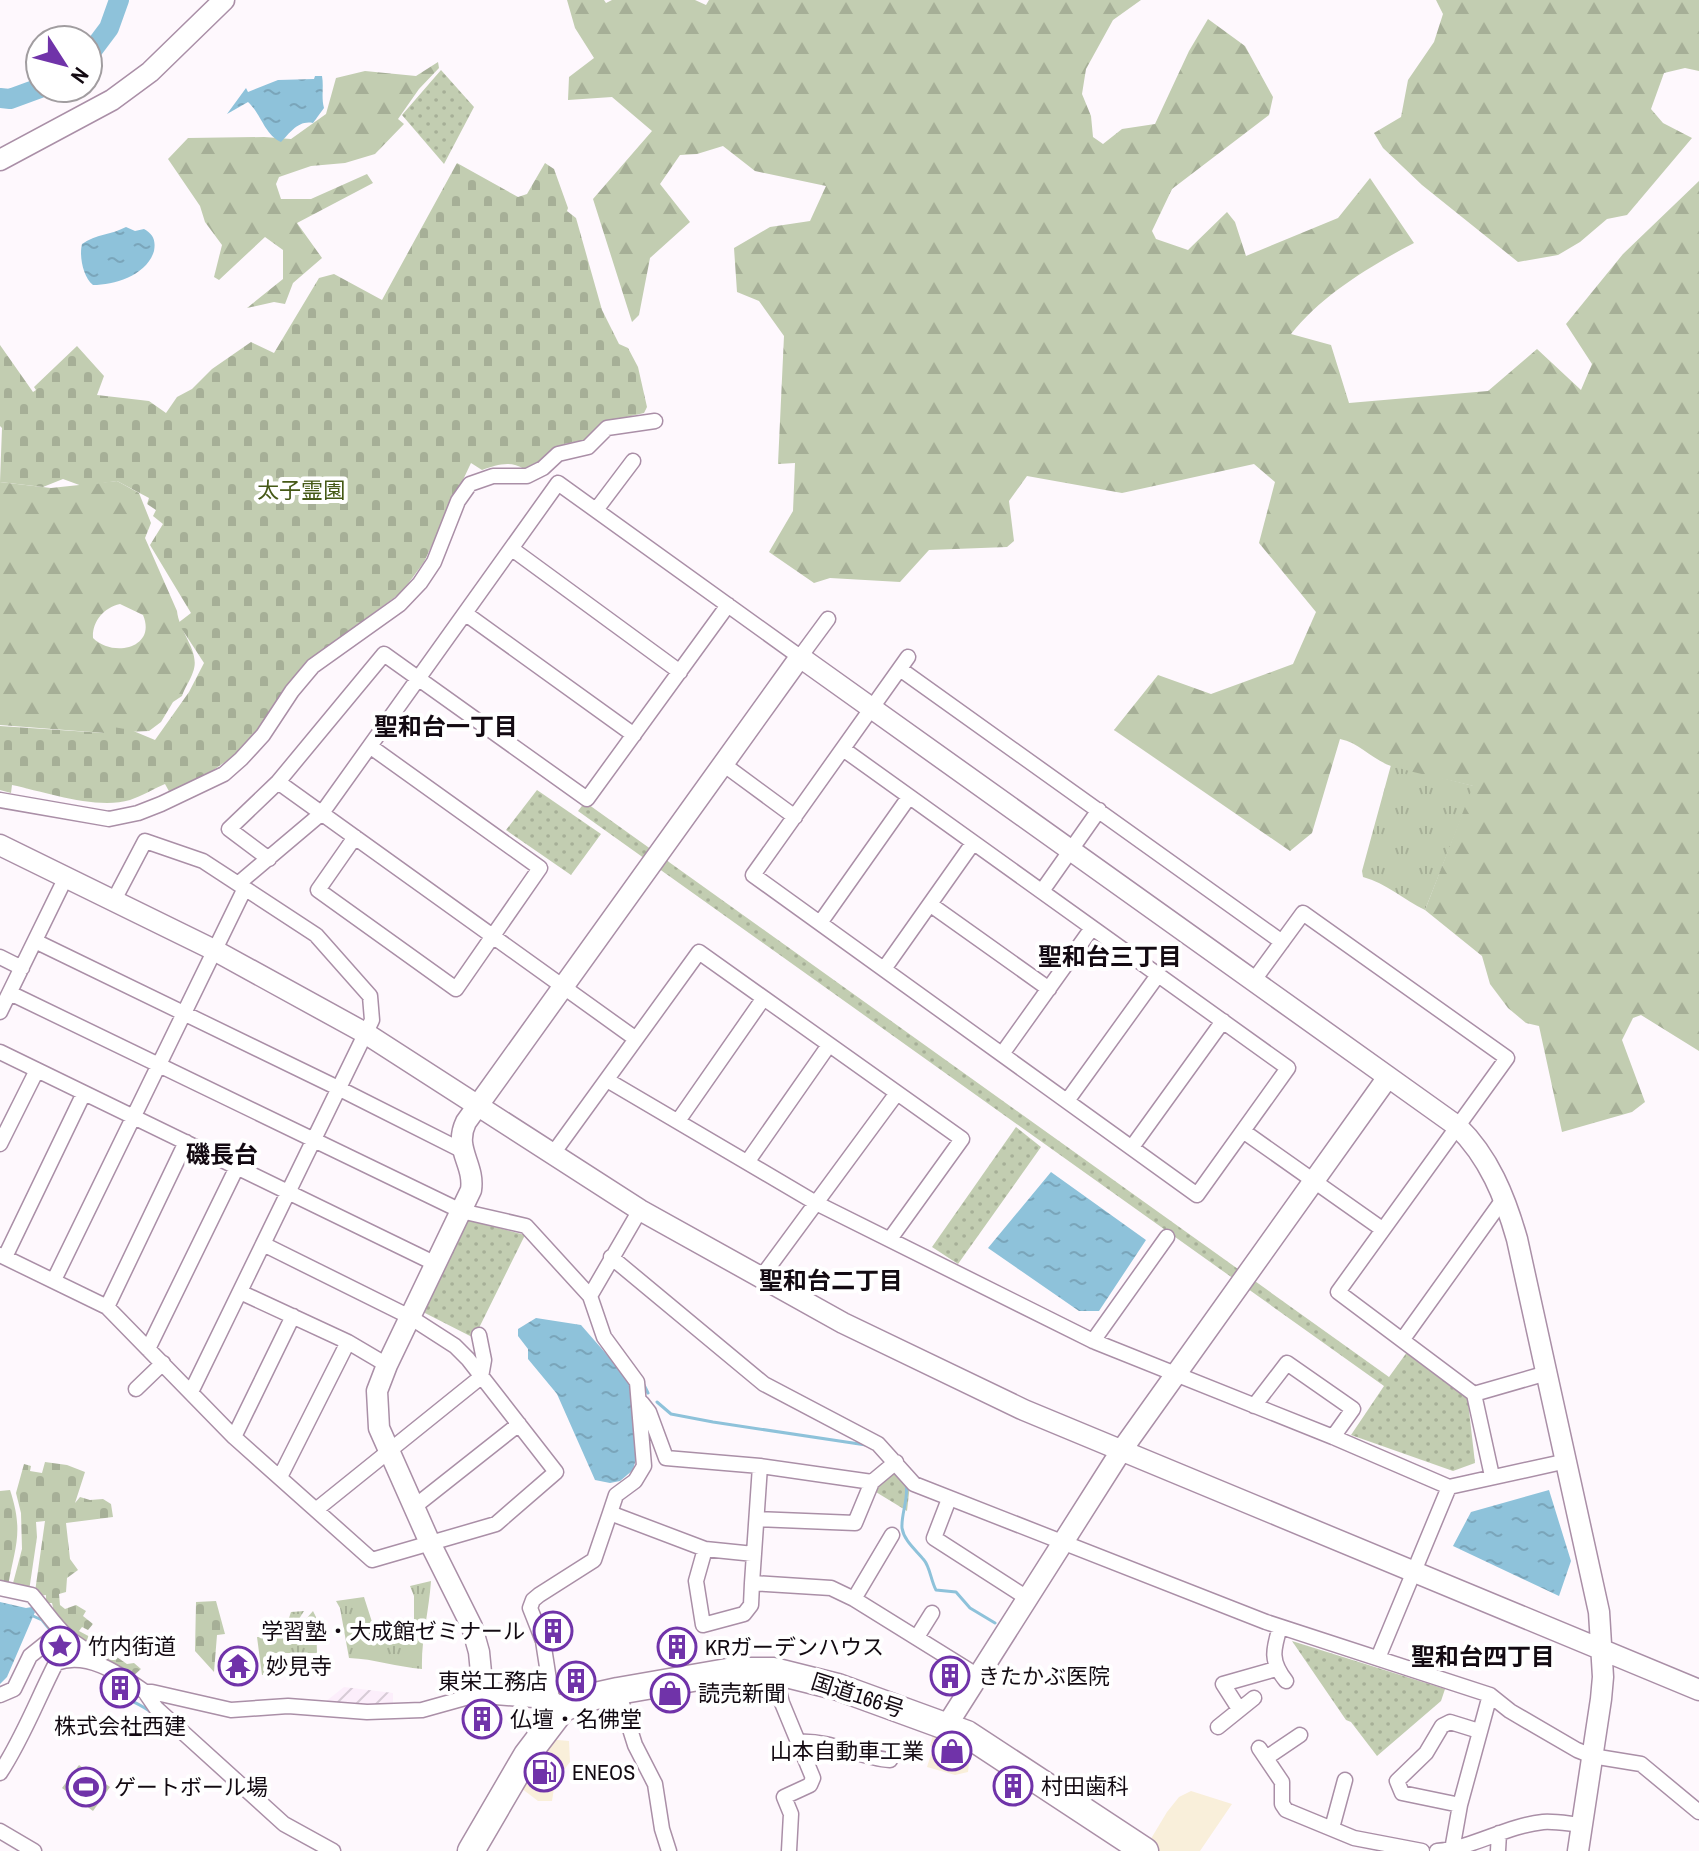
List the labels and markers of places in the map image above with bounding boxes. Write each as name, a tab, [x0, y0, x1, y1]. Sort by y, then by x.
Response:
building icon: 学習塾・大成館ゼミナール	[532, 1610, 574, 1652]
place label: 学習塾・大成館ゼミナール	[261, 1616, 525, 1646]
place icon: 竹内街道	[39, 1625, 81, 1667]
building icon: KRガーデンハウス	[656, 1626, 698, 1668]
place label: 竹内街道	[88, 1631, 176, 1661]
place label: KRガーデンハウス	[705, 1632, 884, 1662]
temple icon: 妙見寺	[217, 1645, 259, 1687]
place label: 妙見寺	[266, 1651, 332, 1681]
building icon: きたかぶ医院	[929, 1655, 971, 1697]
building icon: 東栄工務店	[555, 1660, 597, 1702]
place label: きたかぶ医院	[978, 1661, 1110, 1691]
place label: 東栄工務店	[438, 1666, 548, 1696]
building icon: 株式会社西建	[99, 1667, 141, 1709]
shop icon: 読売新聞	[649, 1672, 691, 1714]
place label: 読売新聞	[698, 1678, 786, 1708]
building icon: 仏壇・名佛堂	[461, 1698, 503, 1740]
place label: 仏壇・名佛堂	[510, 1704, 642, 1734]
place label: 株式会社西建	[54, 1711, 186, 1741]
shop icon: 山本自動車工業	[931, 1730, 973, 1772]
place label: 山本自動車工業	[770, 1736, 924, 1766]
fuel station icon: ENEOS	[523, 1751, 565, 1793]
place label: ENEOS	[572, 1757, 635, 1787]
building icon: 村田歯科	[992, 1765, 1034, 1807]
sports icon: ゲートボール場	[65, 1766, 107, 1808]
place label: 村田歯科	[1041, 1771, 1129, 1801]
place label: ゲートボール場	[114, 1772, 268, 1802]

